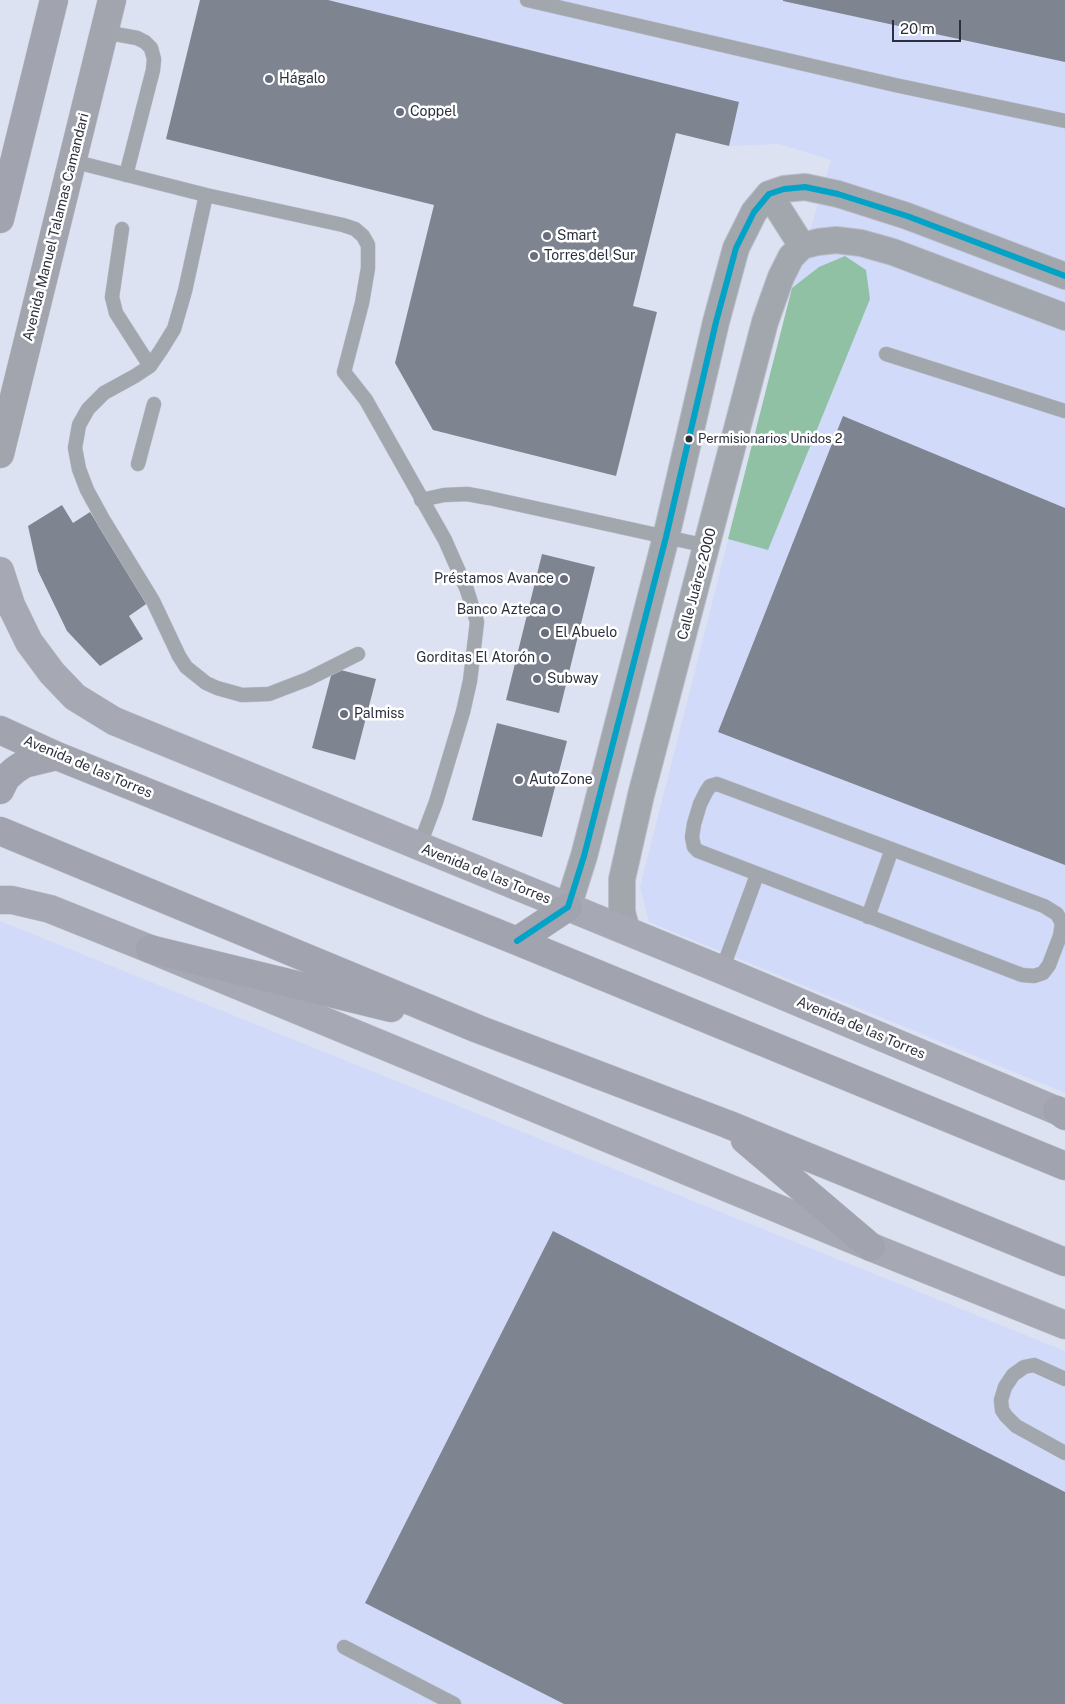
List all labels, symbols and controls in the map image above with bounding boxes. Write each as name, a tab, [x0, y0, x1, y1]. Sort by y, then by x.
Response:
scale bar	[895, 10, 964, 42]
text: 20 m	[900, 20, 935, 37]
place label: Hágalo	[279, 71, 325, 87]
marker: Hágalo	[263, 73, 275, 85]
place label: Coppel	[410, 104, 456, 120]
marker: Coppel	[394, 106, 406, 118]
street label: Avenida Manuel Talamas Camandari	[19, 111, 93, 343]
place label: Smart	[557, 228, 597, 244]
marker: Smart	[541, 230, 553, 242]
place label: Torres del Sur	[544, 248, 635, 264]
marker: Torres del Sur	[528, 250, 540, 262]
place label: Permisionarios Unidos 2	[698, 431, 843, 447]
marker: Permisionarios Unidos 2	[684, 434, 694, 444]
street label: Calle Juárez 2000	[674, 526, 720, 642]
place label: Préstamos Avance	[434, 571, 554, 587]
marker: Préstamos Avance	[558, 573, 570, 585]
place label: Banco Azteca	[457, 602, 546, 618]
marker: Banco Azteca	[550, 604, 562, 616]
place label: El Abuelo	[555, 625, 617, 641]
marker: El Abuelo	[539, 627, 551, 639]
place label: Gorditas El Atorón	[416, 650, 535, 666]
marker: Gorditas El Atorón	[539, 652, 551, 664]
place label: Subway	[547, 671, 599, 687]
marker: Subway	[531, 673, 543, 685]
place label: Palmiss	[354, 706, 404, 722]
marker: Palmiss	[338, 708, 350, 720]
street label: Avenida de las Torres	[21, 732, 155, 802]
place label: AutoZone	[529, 772, 593, 788]
marker: AutoZone	[513, 774, 525, 786]
street label: Avenida de las Torres	[419, 840, 553, 908]
street label: Avenida de las Torres	[794, 993, 928, 1063]

